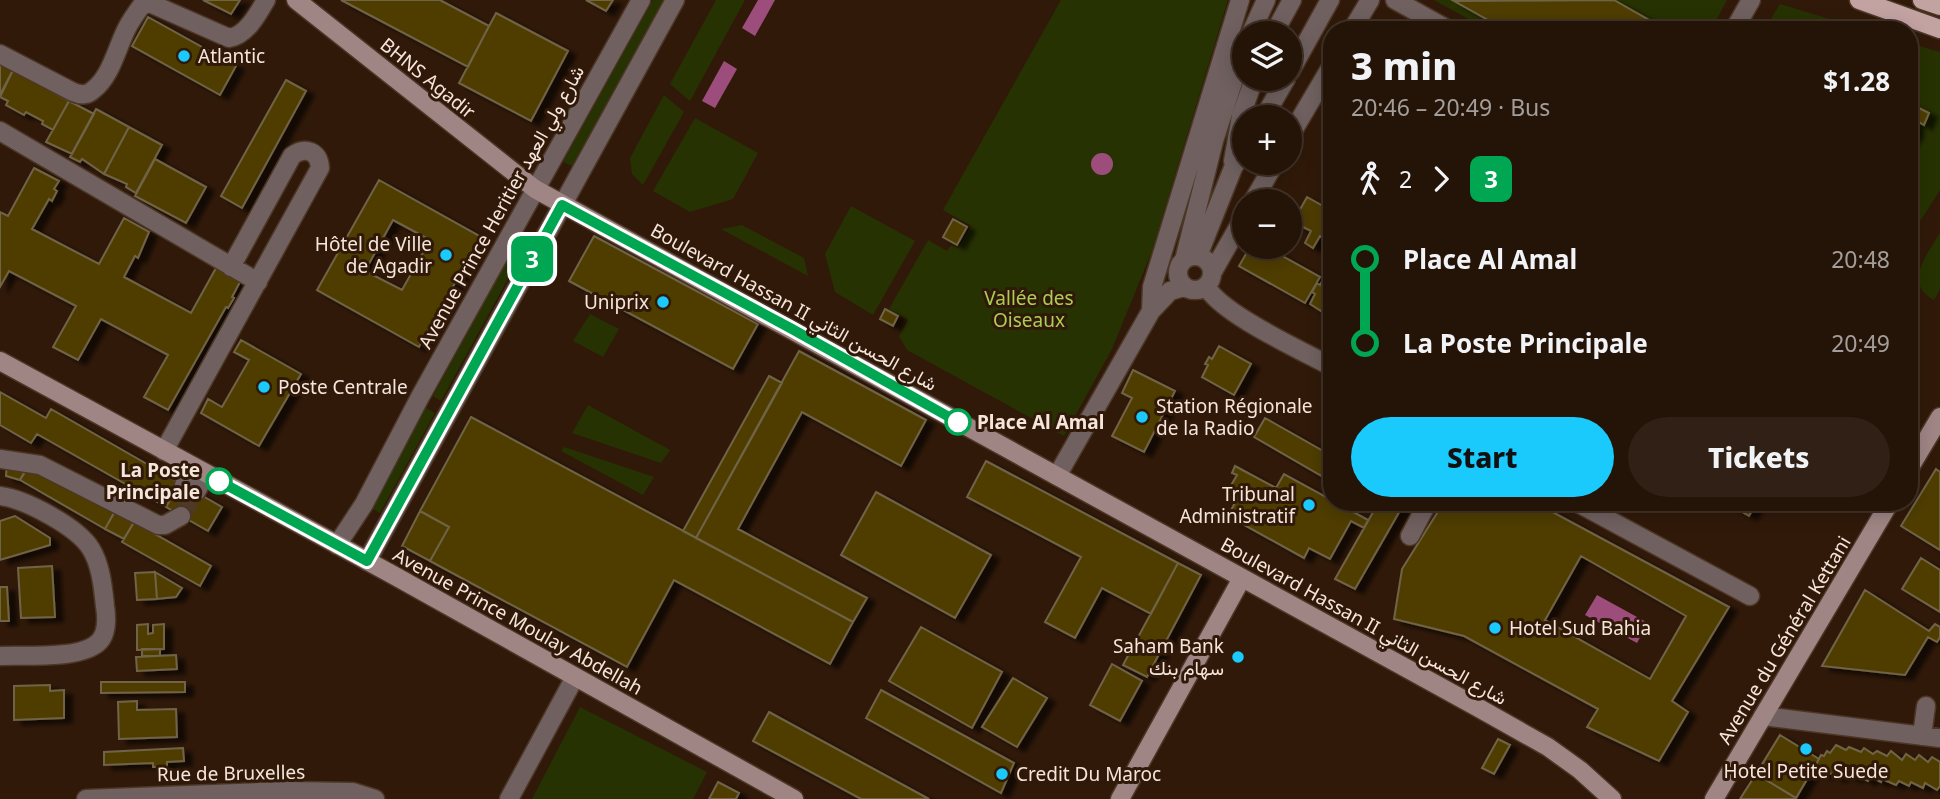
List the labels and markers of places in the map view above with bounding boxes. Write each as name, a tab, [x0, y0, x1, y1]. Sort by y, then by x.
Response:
place label: Atlantic	[198, 43, 265, 69]
marker: Atlantic	[176, 48, 192, 64]
place label: Hôtel de Ville de Agadir	[315, 231, 432, 279]
marker: Hôtel de Ville de Agadir	[438, 247, 454, 263]
place label: Uniprix	[584, 289, 649, 315]
marker: Uniprix	[655, 294, 671, 310]
place label: Poste Centrale	[278, 374, 408, 400]
marker: Poste Centrale	[256, 379, 272, 395]
place label: Station Régionale de la Radio	[1156, 393, 1313, 441]
marker: Place Al Amal	[945, 409, 971, 435]
place label: Place Al Amal	[977, 409, 1104, 435]
marker: Station Régionale de la Radio	[1134, 409, 1150, 425]
place label: La Poste Principale	[106, 457, 200, 505]
marker: La Poste Principale	[206, 468, 232, 494]
place label: Tribunal Administratif	[1179, 481, 1296, 529]
marker: Tribunal Administratif	[1301, 497, 1317, 513]
place label: Hotel Sud Bahia	[1509, 615, 1651, 641]
marker: Hotel Sud Bahia	[1487, 620, 1503, 636]
place label: Saham Bank سهام بنك	[1113, 633, 1224, 681]
marker: Saham Bank سهام بنك	[1230, 649, 1246, 665]
marker: Hotel Petite Suede	[1798, 741, 1814, 757]
place label: Hotel Petite Suede	[1724, 758, 1888, 784]
place label: Credit Du Maroc	[1016, 761, 1161, 787]
marker: Credit Du Maroc	[994, 766, 1010, 782]

